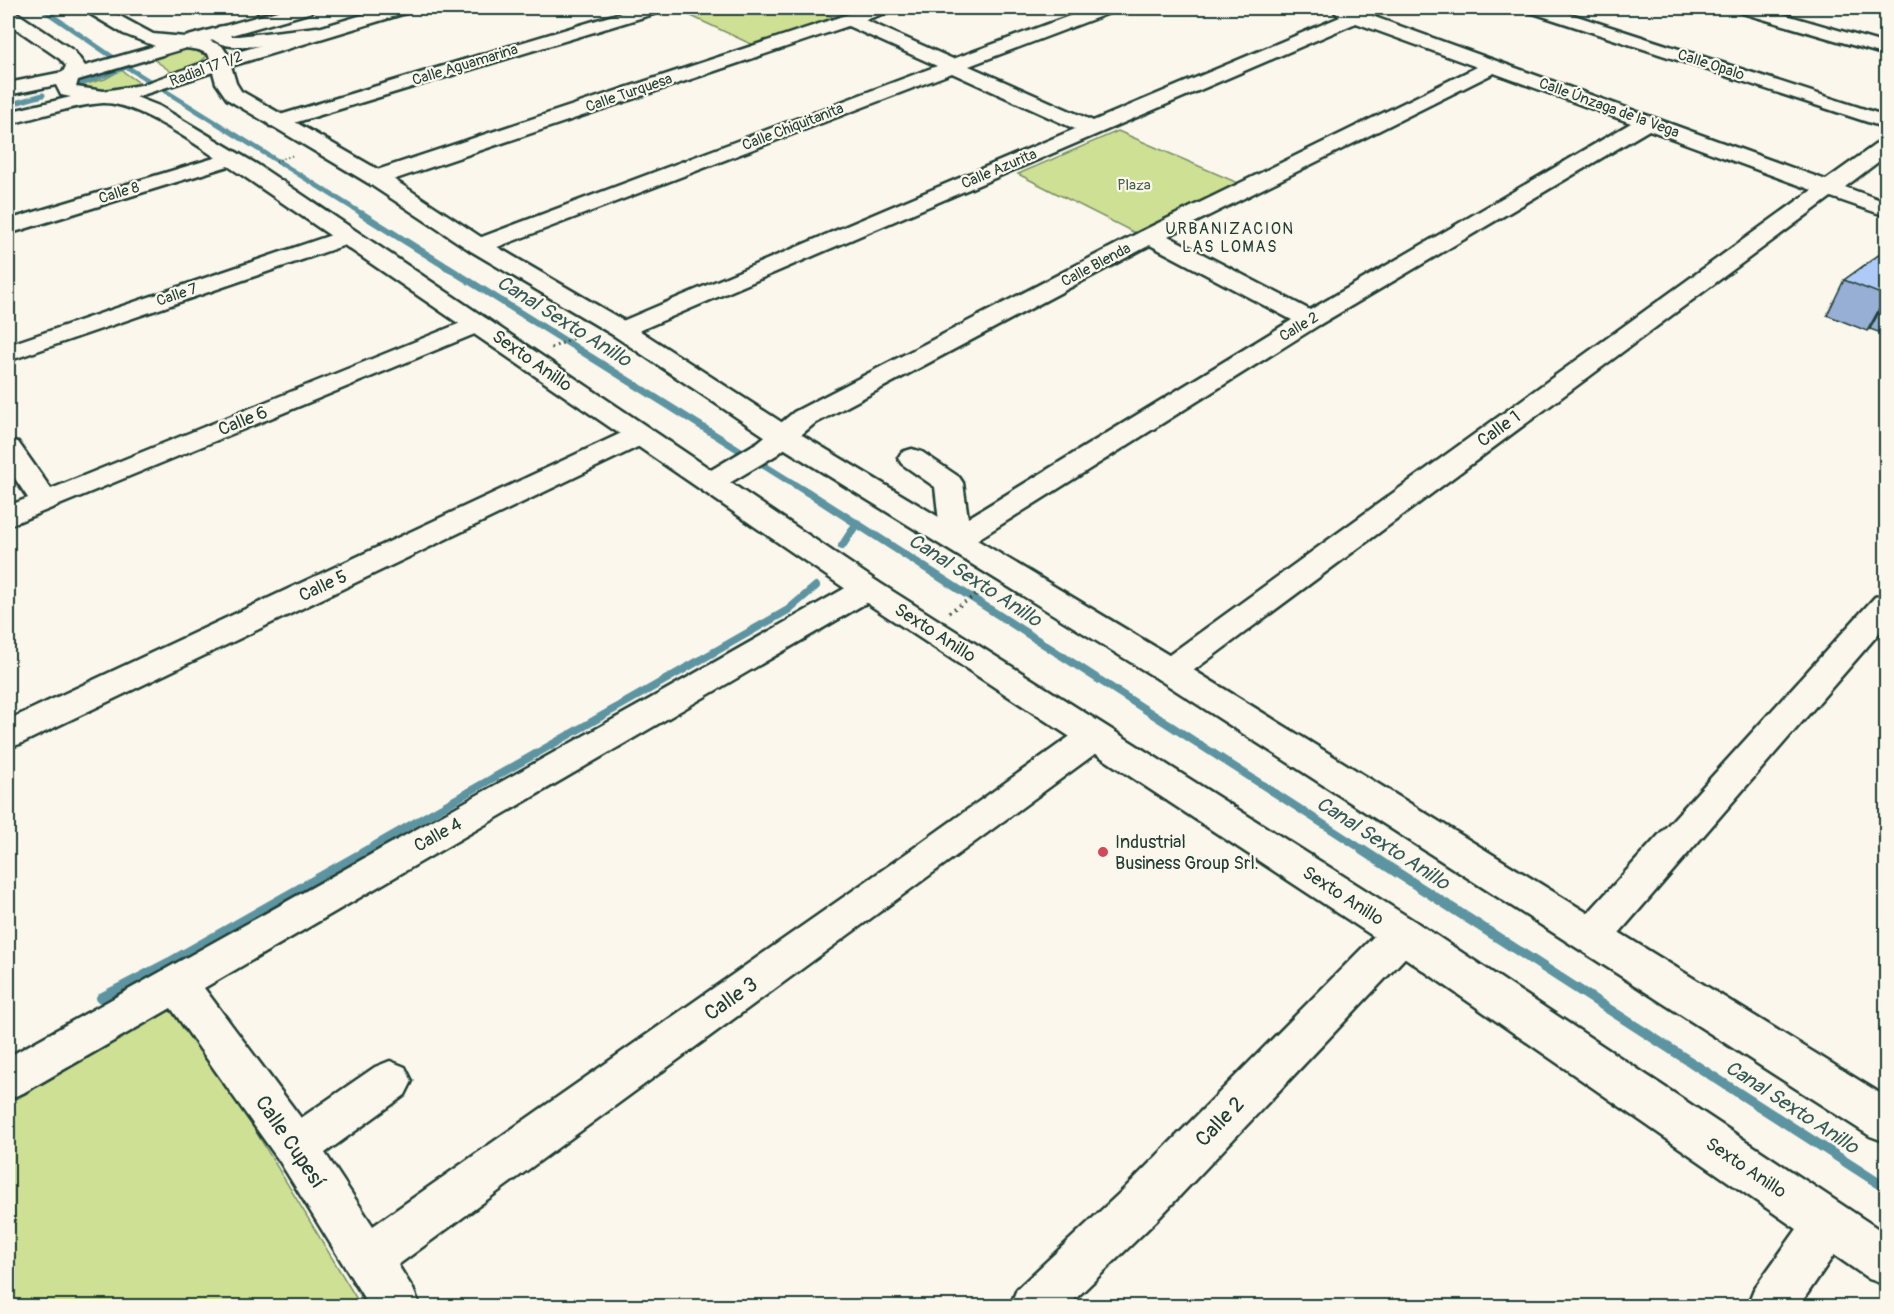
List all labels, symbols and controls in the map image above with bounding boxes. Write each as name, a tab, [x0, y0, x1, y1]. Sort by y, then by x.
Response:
street label: Calle Aguamarina	[410, 40, 520, 90]
street label: Calle Opalo	[1675, 45, 1747, 85]
street label: Radial 17 1/2	[167, 47, 245, 91]
street label: Calle Turquesa	[583, 69, 675, 117]
street label: Calle Únzaga de la Vega	[1536, 74, 1682, 142]
street label: Calle Chiquitanita	[740, 99, 846, 155]
street label: Calle Azurita	[958, 145, 1040, 193]
park label: Plaza	[1117, 176, 1151, 195]
street label: Calle 8	[96, 178, 142, 208]
district label: URBANIZACION LAS LOMAS	[1165, 219, 1295, 257]
street label: Calle Blenda	[1058, 239, 1134, 291]
water label: Canal Sexto Anillo	[493, 270, 635, 372]
street label: Calle 7	[154, 279, 200, 311]
street label: Calle 2	[1276, 308, 1322, 346]
street label: Sexto Anillo	[488, 326, 576, 396]
street label: Calle 6	[215, 401, 271, 441]
street label: Calle 1	[1473, 406, 1525, 452]
water label: Canal Sexto Anillo	[904, 528, 1046, 632]
street label: Calle 5	[295, 565, 351, 607]
street label: Sexto Anillo	[890, 599, 980, 667]
water label: Canal Sexto Anillo	[1312, 791, 1454, 895]
street label: Calle 4	[410, 812, 466, 857]
place label: Industrial Business Group Srl.	[1115, 831, 1259, 875]
marker: Industrial Business Group Srl.	[1096, 845, 1110, 859]
street label: Sexto Anillo	[1298, 862, 1388, 930]
street label: Calle 3	[699, 971, 763, 1027]
water label: Canal Sexto Anillo	[1721, 1055, 1864, 1160]
street label: Calle Cupesí	[249, 1090, 331, 1194]
street label: Calle 2	[1190, 1091, 1250, 1153]
street label: Sexto Anillo	[1701, 1133, 1791, 1204]

